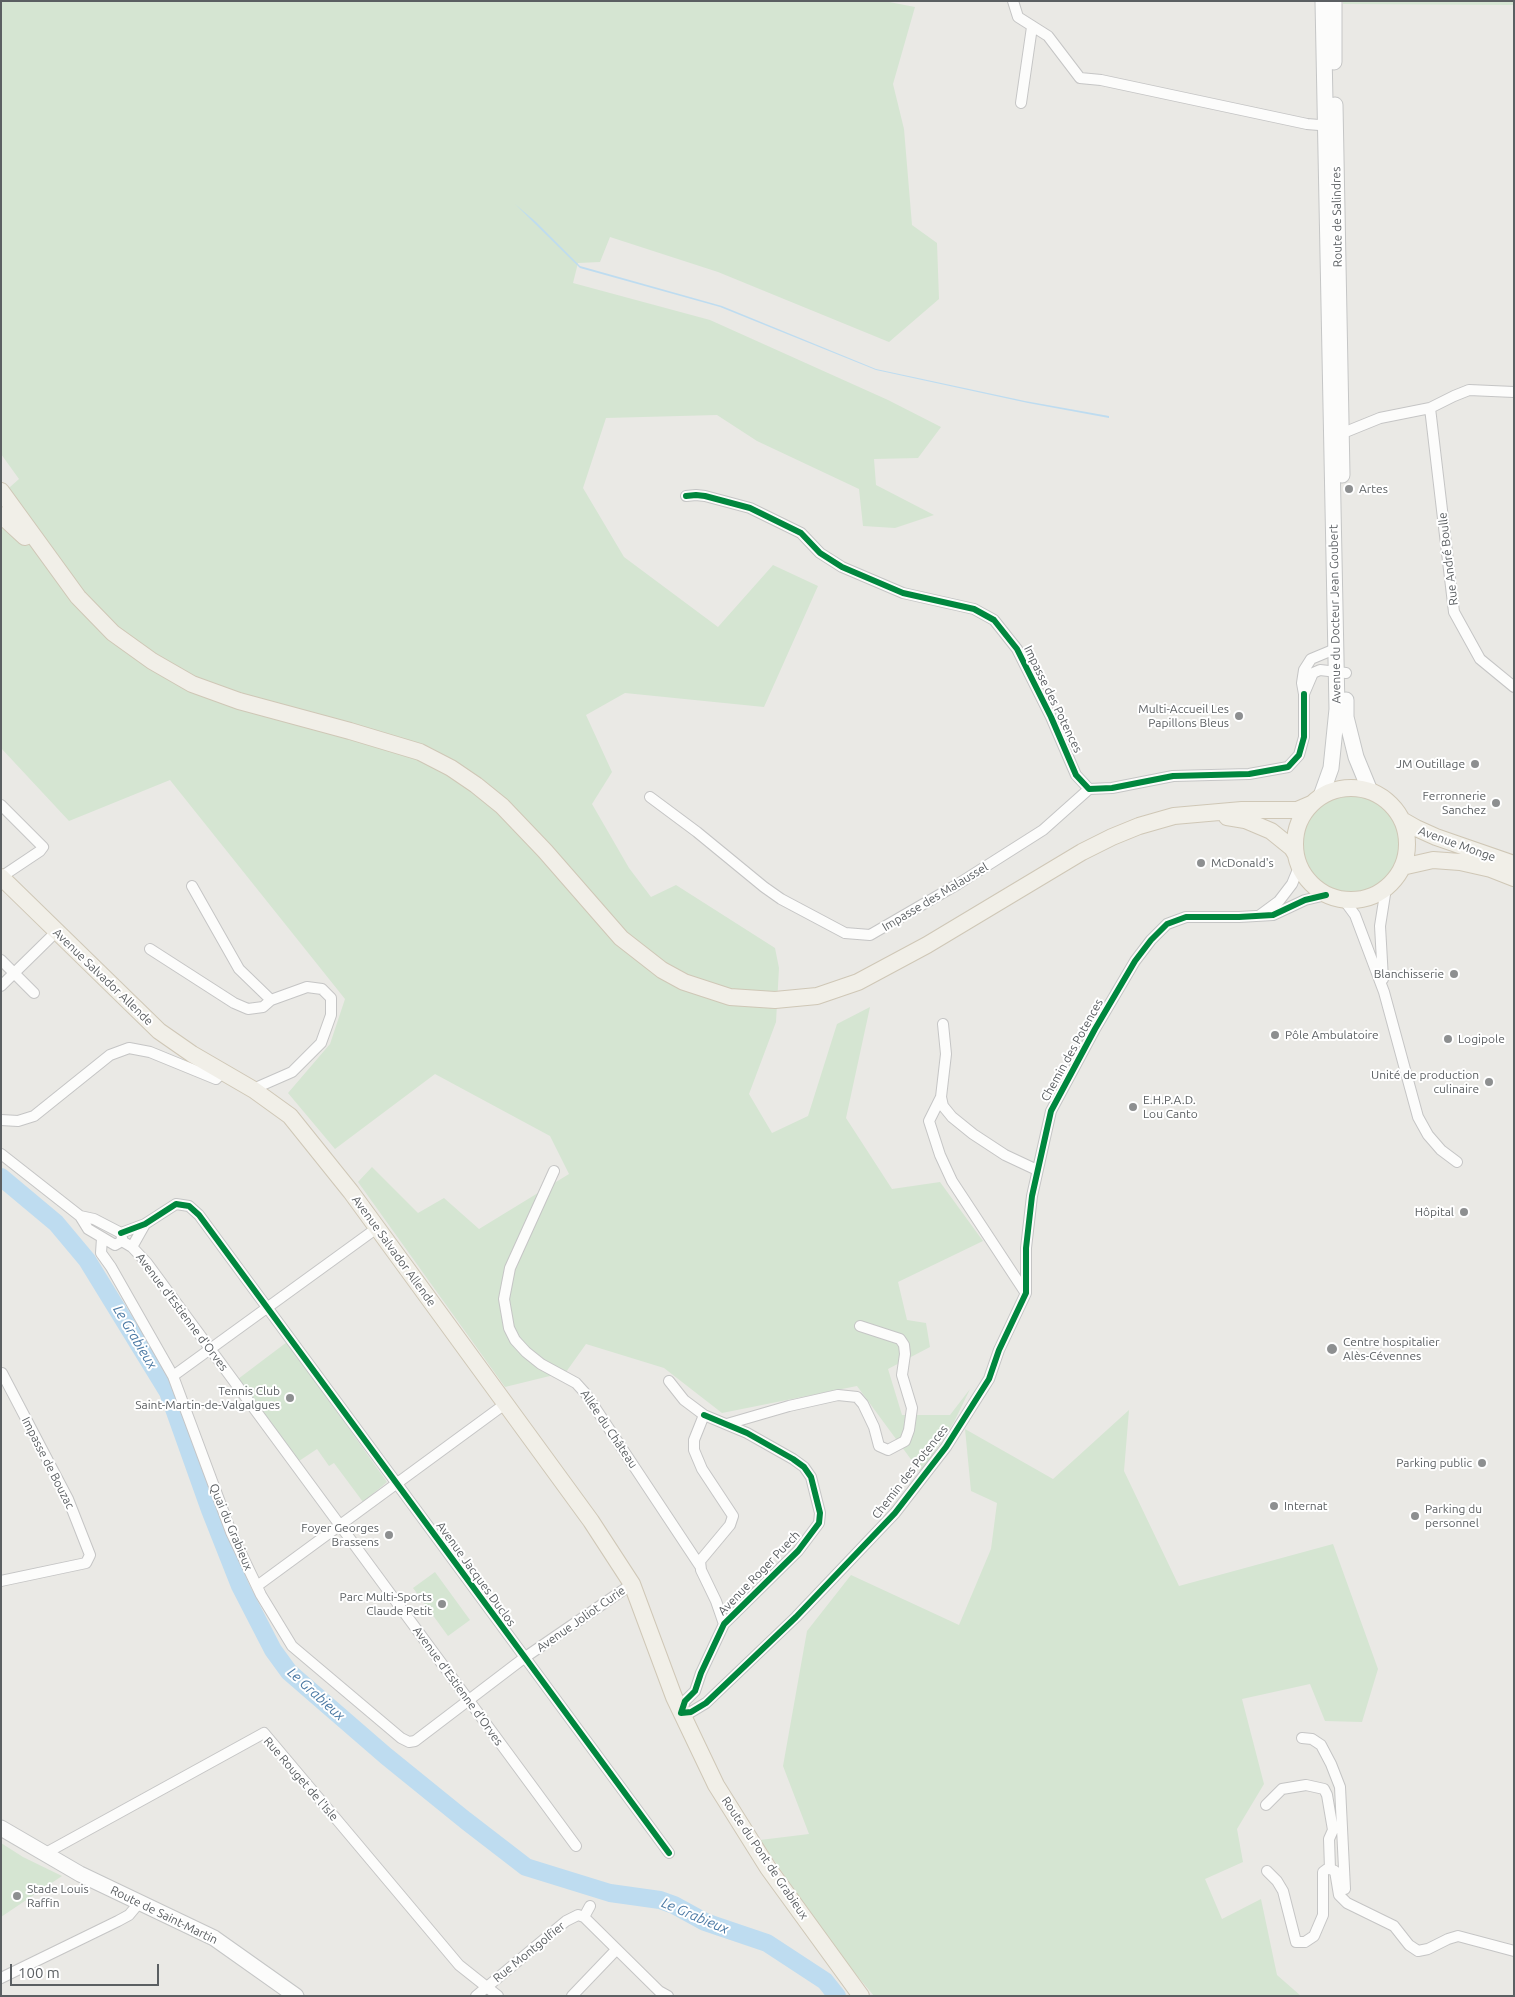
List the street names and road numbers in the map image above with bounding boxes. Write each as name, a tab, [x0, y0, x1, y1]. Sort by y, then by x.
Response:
street label: Route de Salindres	[1329, 167, 1345, 267]
street label: Rue André Boulle	[1435, 512, 1461, 606]
street label: Avenue du Docteur Jean Goubert	[1326, 524, 1344, 704]
street label: Impasse des Potences	[1021, 643, 1085, 755]
street label: Avenue Monge	[1416, 823, 1498, 865]
street label: Impasse des Malaussel	[879, 860, 991, 934]
street label: Avenue Salvador Allende	[50, 926, 156, 1028]
street label: Chemin des Potences	[1038, 996, 1106, 1104]
street label: Avenue Salvador Allende	[349, 1193, 439, 1309]
street label: Avenue d'Estienne d'Orves	[133, 1250, 231, 1374]
street label: Allée du Château	[577, 1387, 641, 1471]
street label: Impasse de Bouzac	[19, 1414, 77, 1512]
street label: Chemin des Potences	[869, 1422, 951, 1522]
street label: Quai du Grabieux	[206, 1481, 256, 1573]
street label: Avenue Jacques Duclos	[433, 1519, 519, 1629]
street label: Avenue Roger Puech	[715, 1528, 803, 1618]
street label: Avenue Joliot Curie	[534, 1583, 628, 1655]
street label: Avenue d'Estienne d'Orves	[410, 1624, 506, 1748]
street label: Rue Rouget de l'Isle	[261, 1734, 341, 1824]
street label: Route du Pont de Grabieux	[719, 1794, 811, 1922]
street label: Route de Saint-Martin	[108, 1883, 220, 1947]
street label: Rue Montgolfier	[490, 1919, 568, 1985]

